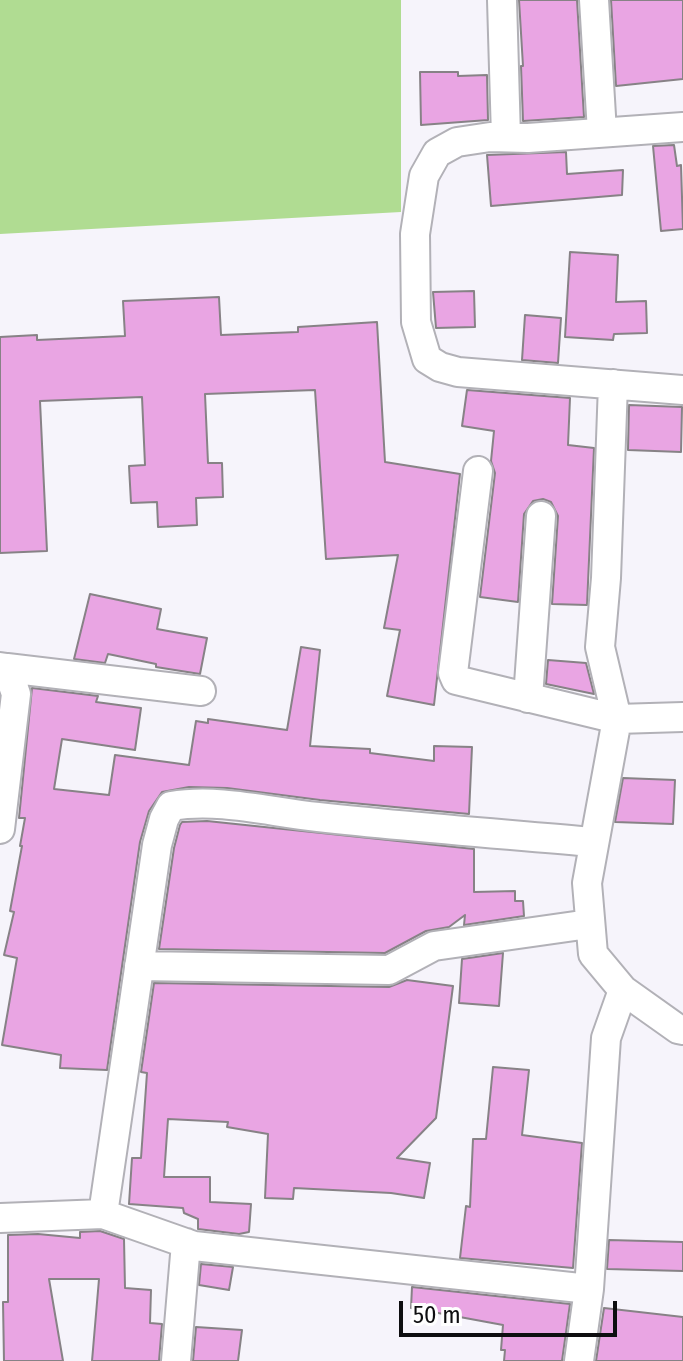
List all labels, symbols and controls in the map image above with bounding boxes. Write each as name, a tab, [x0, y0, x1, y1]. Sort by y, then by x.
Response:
scale bar	[403, 1285, 621, 1335]
text: 50 m	[413, 1301, 461, 1329]

